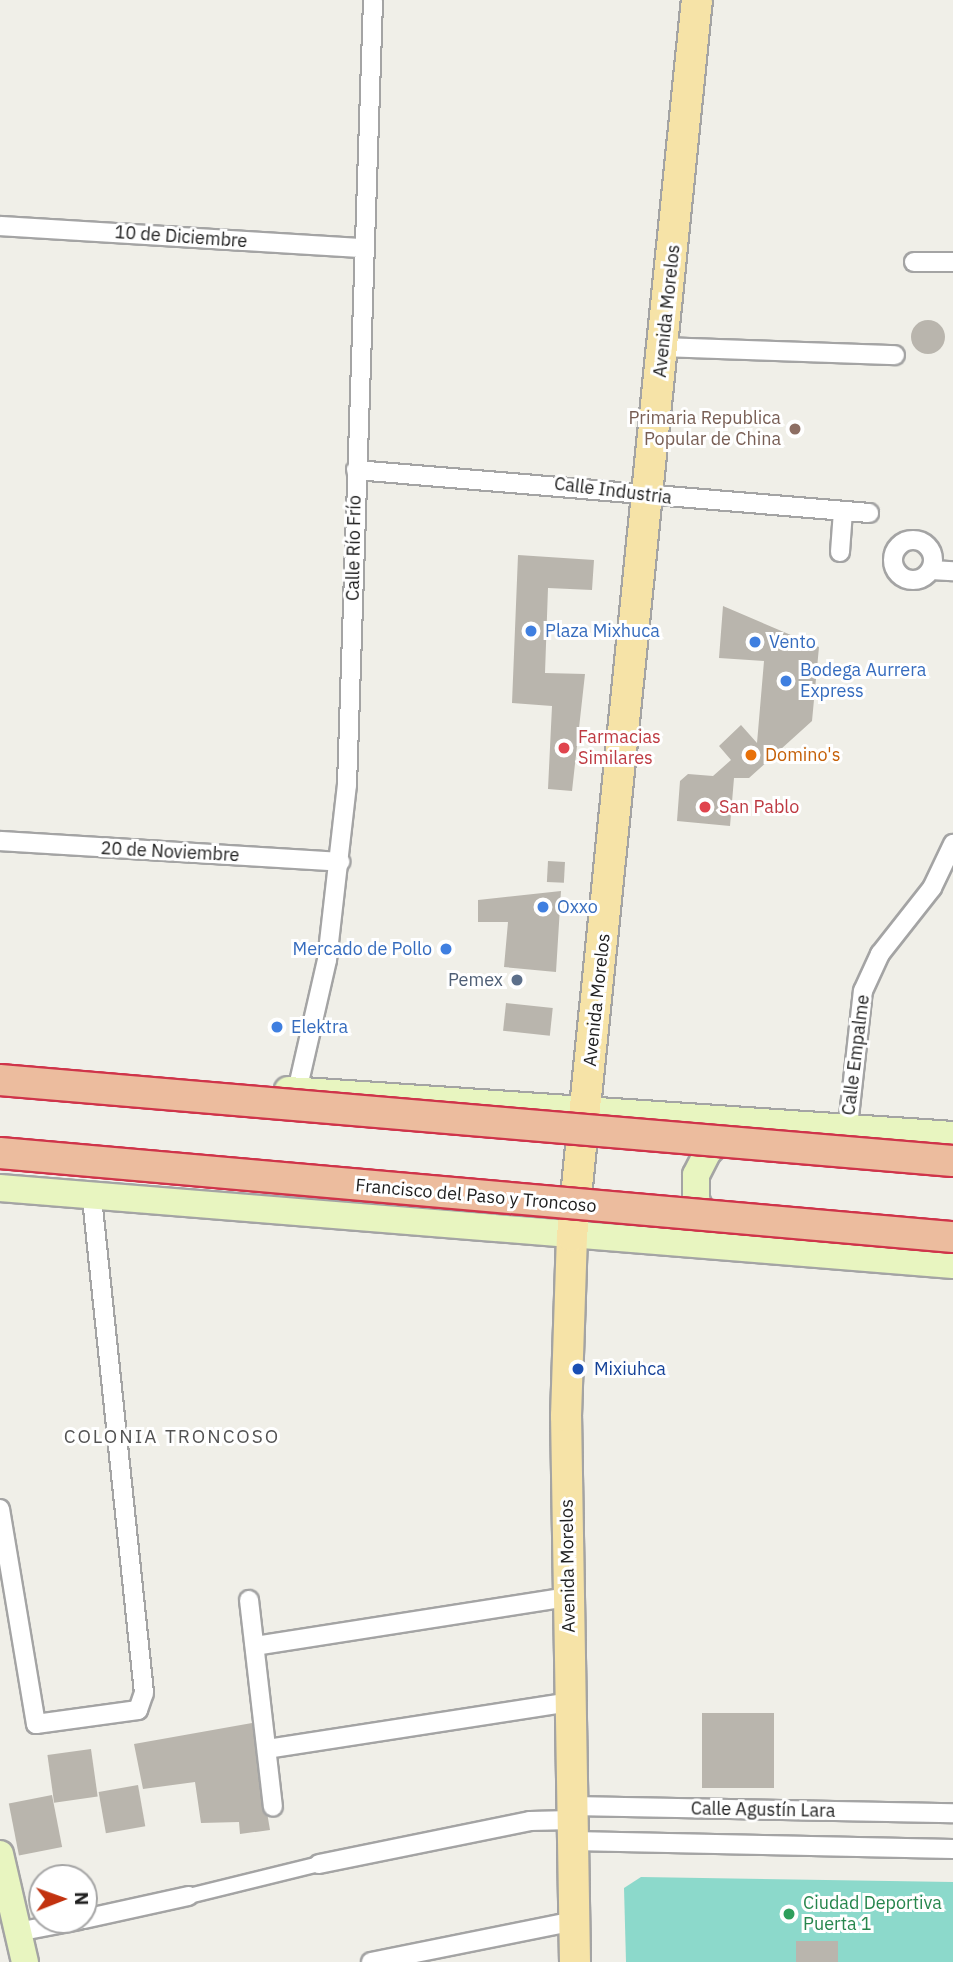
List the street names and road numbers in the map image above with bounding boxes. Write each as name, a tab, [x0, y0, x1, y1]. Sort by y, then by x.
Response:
street label: 10 de Diciembre	[114, 222, 248, 252]
street label: Avenida Morelos	[649, 243, 685, 379]
street label: Calle Industria	[553, 473, 673, 509]
street label: Calle Río Frío	[342, 495, 366, 601]
street label: 20 de Noviembre	[100, 838, 240, 866]
street label: Avenida Morelos	[579, 932, 615, 1068]
street label: Calle Empalme	[838, 993, 874, 1117]
street label: Francisco del Paso y Troncoso	[355, 1175, 597, 1217]
street label: Avenida Morelos	[556, 1499, 580, 1633]
street label: Calle Agustín Lara	[691, 1798, 835, 1822]

